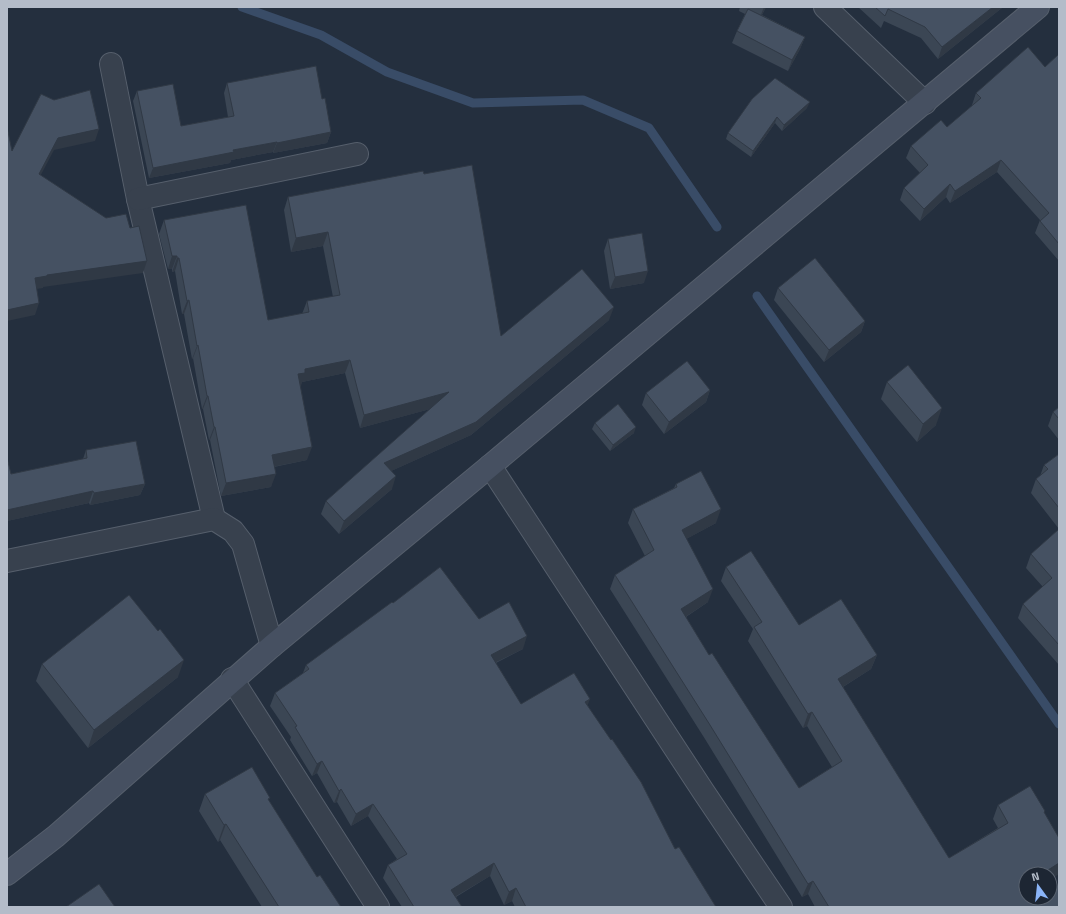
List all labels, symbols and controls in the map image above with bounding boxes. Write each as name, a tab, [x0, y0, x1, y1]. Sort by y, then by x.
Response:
north arrow	[1018, 866, 1058, 906]
text: N	[1030, 868, 1041, 885]

